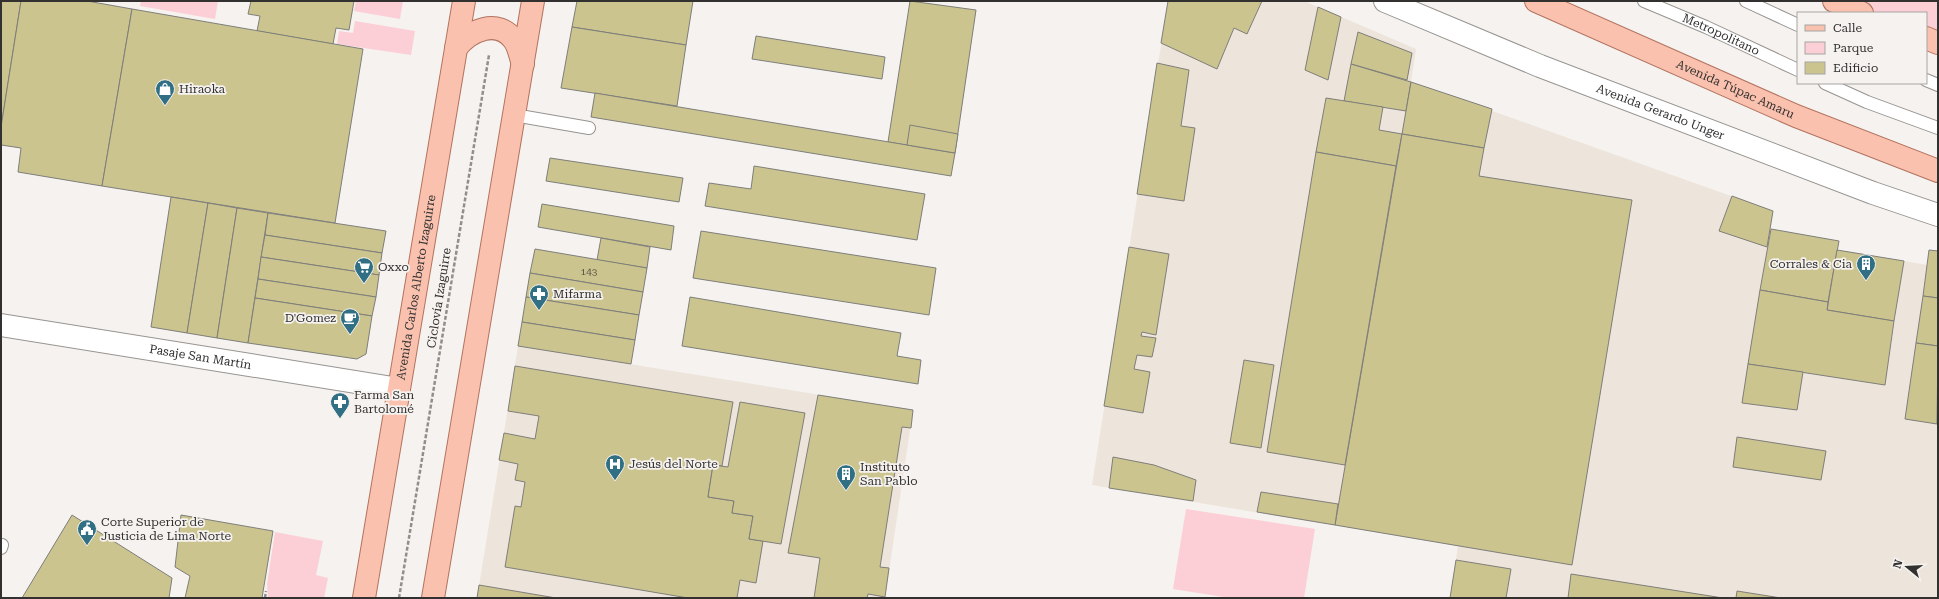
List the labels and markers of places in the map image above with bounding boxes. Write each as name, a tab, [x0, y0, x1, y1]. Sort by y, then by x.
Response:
shop icon: Hiraoka	[154, 78, 176, 106]
place label: Hiraoka	[179, 82, 226, 96]
building icon: Corrales & Cia	[1855, 253, 1877, 281]
supermarket icon: Oxxo	[353, 256, 375, 284]
place label: Corrales & Cia	[1770, 257, 1852, 271]
place label: Oxxo	[378, 260, 409, 274]
pharmacy icon: Mifarma	[528, 283, 550, 311]
place label: Mifarma	[553, 287, 602, 301]
cafe icon: D'Gomez	[339, 307, 361, 335]
place label: D'Gomez	[285, 311, 336, 325]
place label: Farma San Bartolomé	[354, 388, 415, 416]
pharmacy icon: Farma San Bartolomé	[329, 391, 351, 419]
hospital icon: Jesús del Norte	[604, 453, 626, 481]
place label: Jesús del Norte	[629, 457, 718, 471]
place label: Instituto San Pablo	[860, 460, 918, 488]
building icon: Instituto San Pablo	[835, 463, 857, 491]
place label: Corte Superior de Justicia de Lima Norte	[101, 515, 232, 543]
public building icon: Corte Superior de Justicia de Lima Norte	[76, 518, 98, 546]

